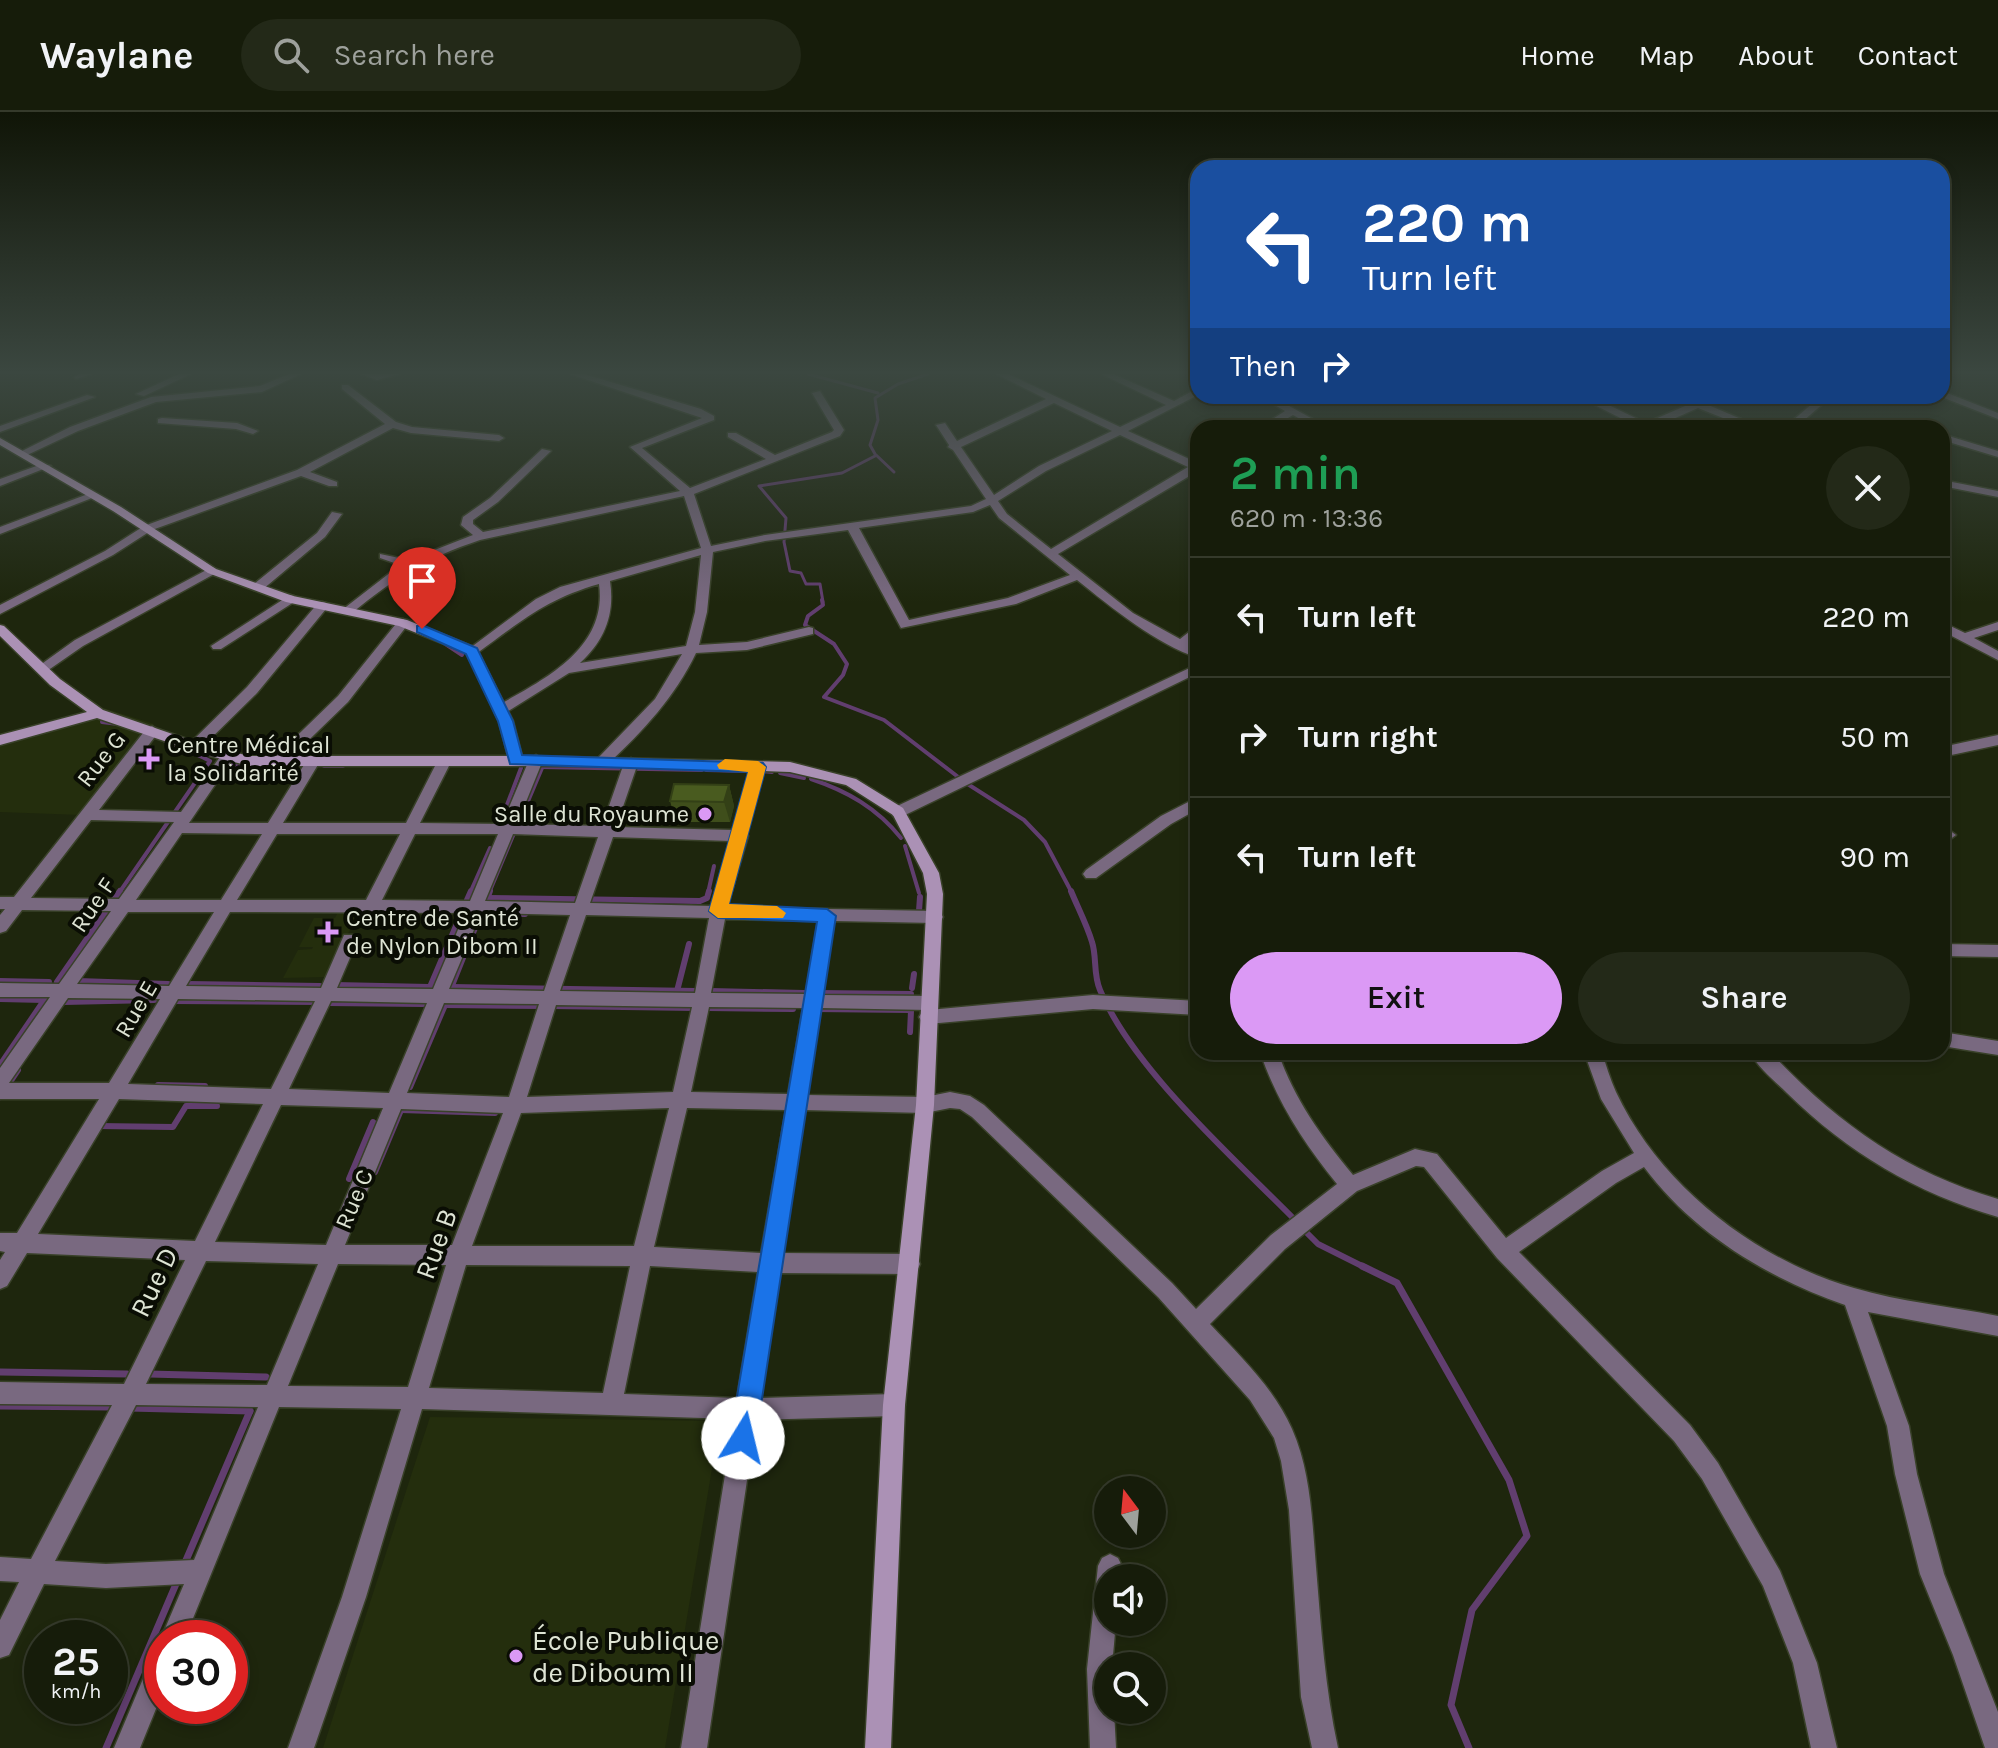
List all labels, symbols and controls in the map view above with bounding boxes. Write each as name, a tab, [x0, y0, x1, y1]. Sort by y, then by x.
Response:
search box	[241, 19, 801, 91]
text: Waylane	[40, 33, 193, 78]
icon: search	[269, 33, 313, 77]
text: Search here	[333, 37, 495, 73]
text: Home	[1520, 39, 1595, 72]
text: Map	[1639, 39, 1694, 72]
text: About	[1738, 39, 1814, 72]
text: Contact	[1858, 39, 1958, 72]
text: 220 m	[1362, 190, 1533, 255]
icon: left	[1230, 192, 1334, 296]
text: Turn left	[1362, 257, 1497, 299]
icon: right	[1313, 344, 1357, 388]
text: Then	[1230, 348, 1297, 384]
text: 2 min	[1230, 445, 1361, 501]
button: close	[1826, 446, 1910, 530]
text: 620 m · 13:36	[1230, 503, 1383, 534]
pin	[388, 547, 456, 629]
icon: arrive	[400, 559, 444, 603]
icon: left	[1230, 595, 1274, 639]
text: Turn left	[1298, 599, 1416, 635]
text: 220 m	[1822, 599, 1910, 635]
icon: right	[1230, 715, 1274, 759]
text: Turn right	[1298, 719, 1438, 755]
text: 50 m	[1840, 719, 1910, 755]
street label: Rue G	[71, 726, 131, 792]
place label: Centre Médical la Solidarité	[167, 731, 331, 787]
marker: Centre Médical la Solidarité	[138, 748, 160, 770]
place label: Salle du Royaume	[494, 800, 689, 828]
marker: Salle du Royaume	[696, 805, 714, 823]
icon: left	[1230, 835, 1274, 879]
text: Turn left	[1298, 839, 1416, 875]
text: 90 m	[1840, 839, 1910, 875]
street label: Rue F	[65, 872, 121, 938]
place label: Centre de Santé de Nylon Dibom II	[346, 904, 538, 960]
marker: Centre de Santé de Nylon Dibom II	[317, 921, 339, 943]
button: Exit	[1230, 952, 1562, 1044]
button: Share	[1578, 952, 1910, 1044]
street label: Rue E	[109, 976, 163, 1042]
street label: Rue C	[329, 1165, 379, 1233]
street label: Rue B	[408, 1204, 464, 1284]
street label: Rue D	[123, 1242, 185, 1322]
position arrow	[701, 1396, 785, 1480]
north arrow	[1094, 1476, 1166, 1548]
map controls	[1094, 1476, 1166, 1724]
button: sound	[1094, 1564, 1166, 1636]
speed limit sign: 30	[144, 1620, 248, 1724]
place label: École Publique de Diboum II	[532, 1623, 719, 1689]
text: 25	[52, 1638, 100, 1685]
marker: École Publique de Diboum II	[507, 1647, 525, 1665]
button: search	[1094, 1652, 1166, 1724]
text: km/h	[51, 1680, 101, 1703]

